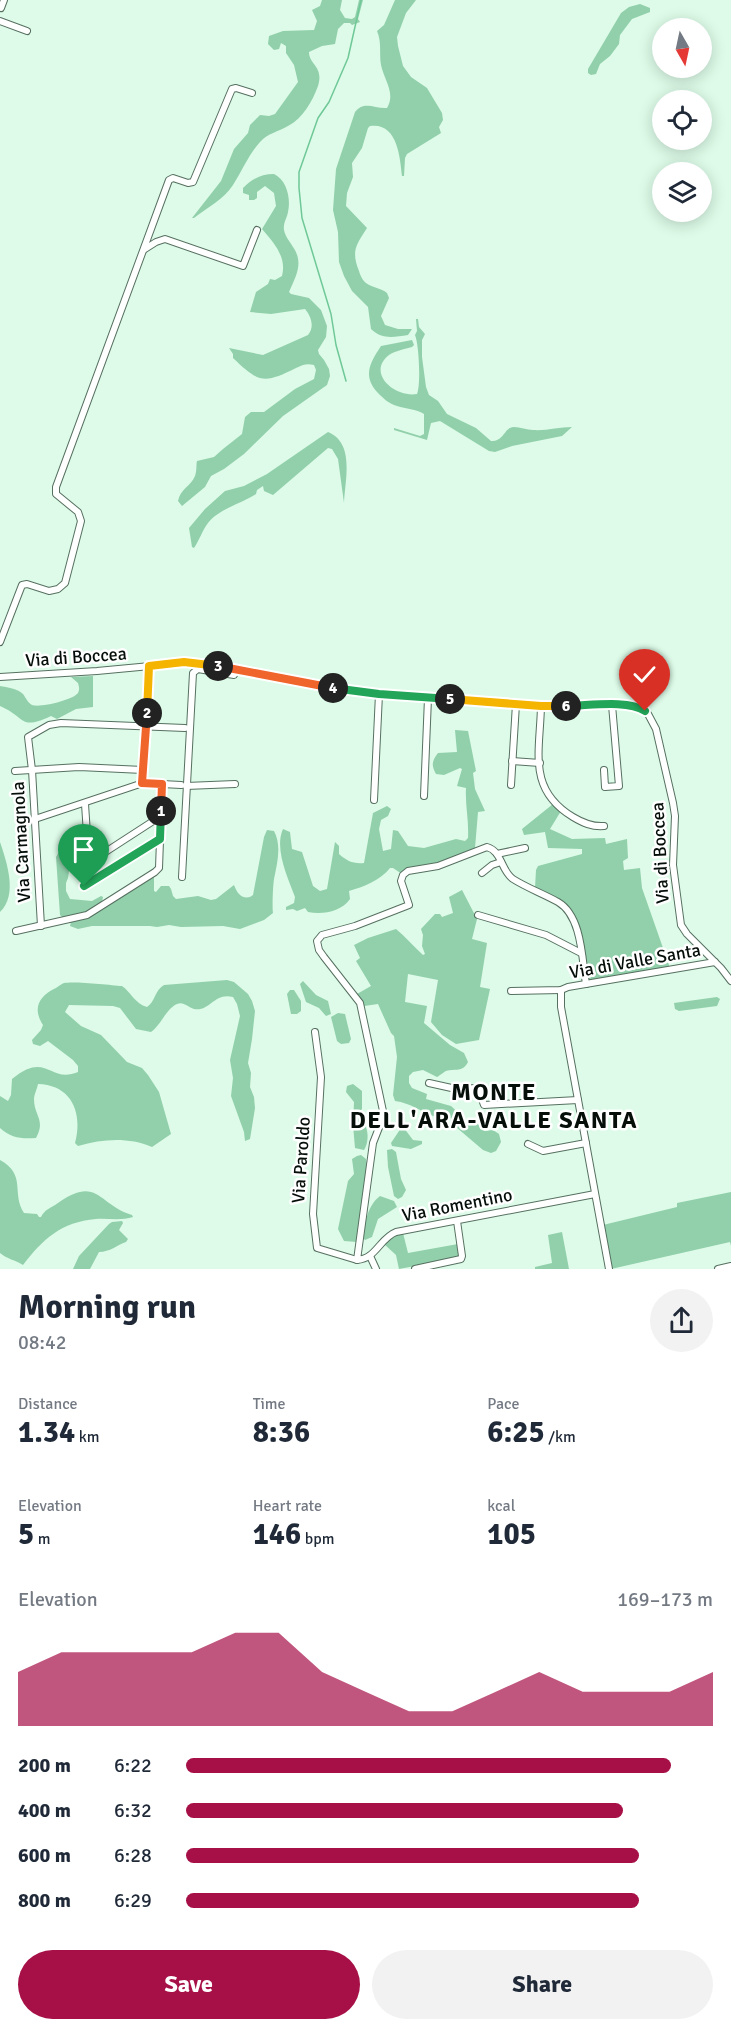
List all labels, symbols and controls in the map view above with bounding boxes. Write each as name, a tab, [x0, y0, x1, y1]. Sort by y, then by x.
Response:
north arrow	[652, 18, 712, 78]
map controls	[652, 18, 712, 222]
button: locate	[652, 90, 712, 150]
button: layers	[652, 162, 712, 222]
street label: Via di Boccea	[24, 642, 128, 672]
pin	[619, 649, 670, 711]
pin: 3	[203, 651, 233, 681]
text: 3	[214, 656, 222, 676]
icon: check	[628, 658, 661, 691]
pin: 4	[318, 673, 348, 703]
text: 4	[329, 678, 337, 698]
pin: 5	[435, 684, 465, 714]
text: 5	[446, 689, 454, 709]
pin: 6	[551, 691, 581, 721]
text: 6	[562, 696, 570, 716]
pin: 2	[132, 698, 162, 728]
text: 2	[143, 703, 151, 723]
street label: Via Carmagnola	[7, 781, 35, 903]
pin: 1	[146, 796, 176, 826]
text: 1	[157, 801, 165, 821]
street label: Via di Boccea	[646, 802, 674, 904]
pin	[58, 824, 109, 886]
icon: arrive	[67, 833, 100, 866]
street label: Via di Valle Santa	[568, 939, 702, 983]
district label: MONTE DELL'ARA-VALLE SANTA	[350, 1077, 638, 1135]
street label: Via Paroldo	[287, 1116, 315, 1204]
street label: Via Romentino	[400, 1184, 514, 1226]
text: Morning run	[18, 1287, 196, 1328]
button: share	[650, 1289, 713, 1352]
text: 08:42	[18, 1330, 67, 1355]
text: Distance	[18, 1394, 78, 1414]
text: Time	[253, 1394, 286, 1414]
text: Pace	[487, 1394, 520, 1414]
text: 1.34	[18, 1414, 75, 1451]
text: 8:36	[253, 1414, 310, 1451]
text: 6:25	[487, 1414, 545, 1451]
text: km	[75, 1427, 100, 1447]
text: /km	[545, 1427, 576, 1447]
text: Elevation	[18, 1496, 82, 1516]
text: Heart rate	[253, 1496, 322, 1516]
text: kcal	[487, 1496, 515, 1516]
text: 5	[18, 1516, 34, 1553]
text: 146	[253, 1516, 301, 1553]
text: 105	[487, 1516, 536, 1553]
text: m	[34, 1529, 50, 1549]
text: bpm	[301, 1529, 334, 1549]
text: Elevation	[18, 1587, 98, 1612]
text: 169–173 m	[617, 1587, 713, 1612]
text: 200 m	[18, 1753, 71, 1778]
text: 6:22	[114, 1753, 152, 1778]
text: 400 m	[18, 1798, 71, 1823]
text: 6:32	[114, 1798, 152, 1823]
text: 600 m	[18, 1843, 71, 1868]
text: 6:28	[114, 1843, 152, 1868]
text: 800 m	[18, 1888, 71, 1913]
text: 6:29	[114, 1888, 152, 1913]
button: Save	[18, 1950, 360, 2019]
button: Share	[372, 1950, 713, 2019]

